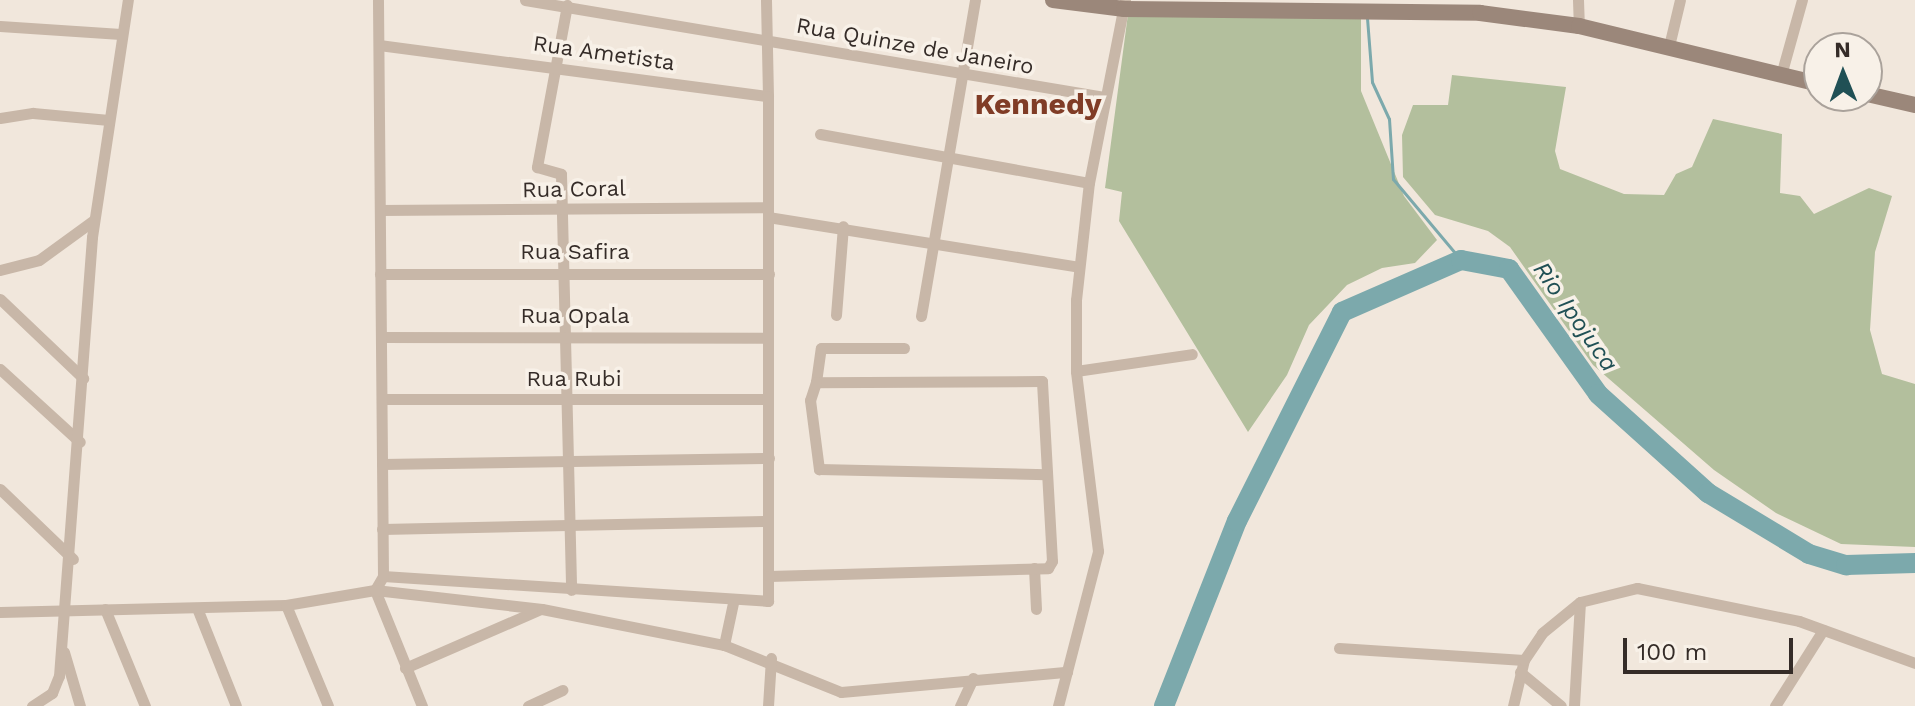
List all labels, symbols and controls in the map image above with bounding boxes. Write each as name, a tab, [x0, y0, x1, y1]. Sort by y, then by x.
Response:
street label: Rua Quinze de Janeiro	[794, 12, 1036, 80]
street label: Rua Ametista	[531, 30, 677, 76]
north arrow	[1803, 32, 1883, 112]
text: N	[1834, 37, 1851, 62]
district label: Kennedy	[974, 86, 1102, 122]
street label: Rua Coral	[522, 175, 626, 203]
street label: Rua Safira	[520, 239, 630, 265]
water label: Rio Ipojuca	[1527, 256, 1623, 378]
street label: Rua Opala	[520, 303, 630, 329]
street label: Rua Rubi	[526, 366, 622, 392]
scale bar	[1627, 622, 1797, 672]
text: 100 m	[1637, 638, 1707, 666]

